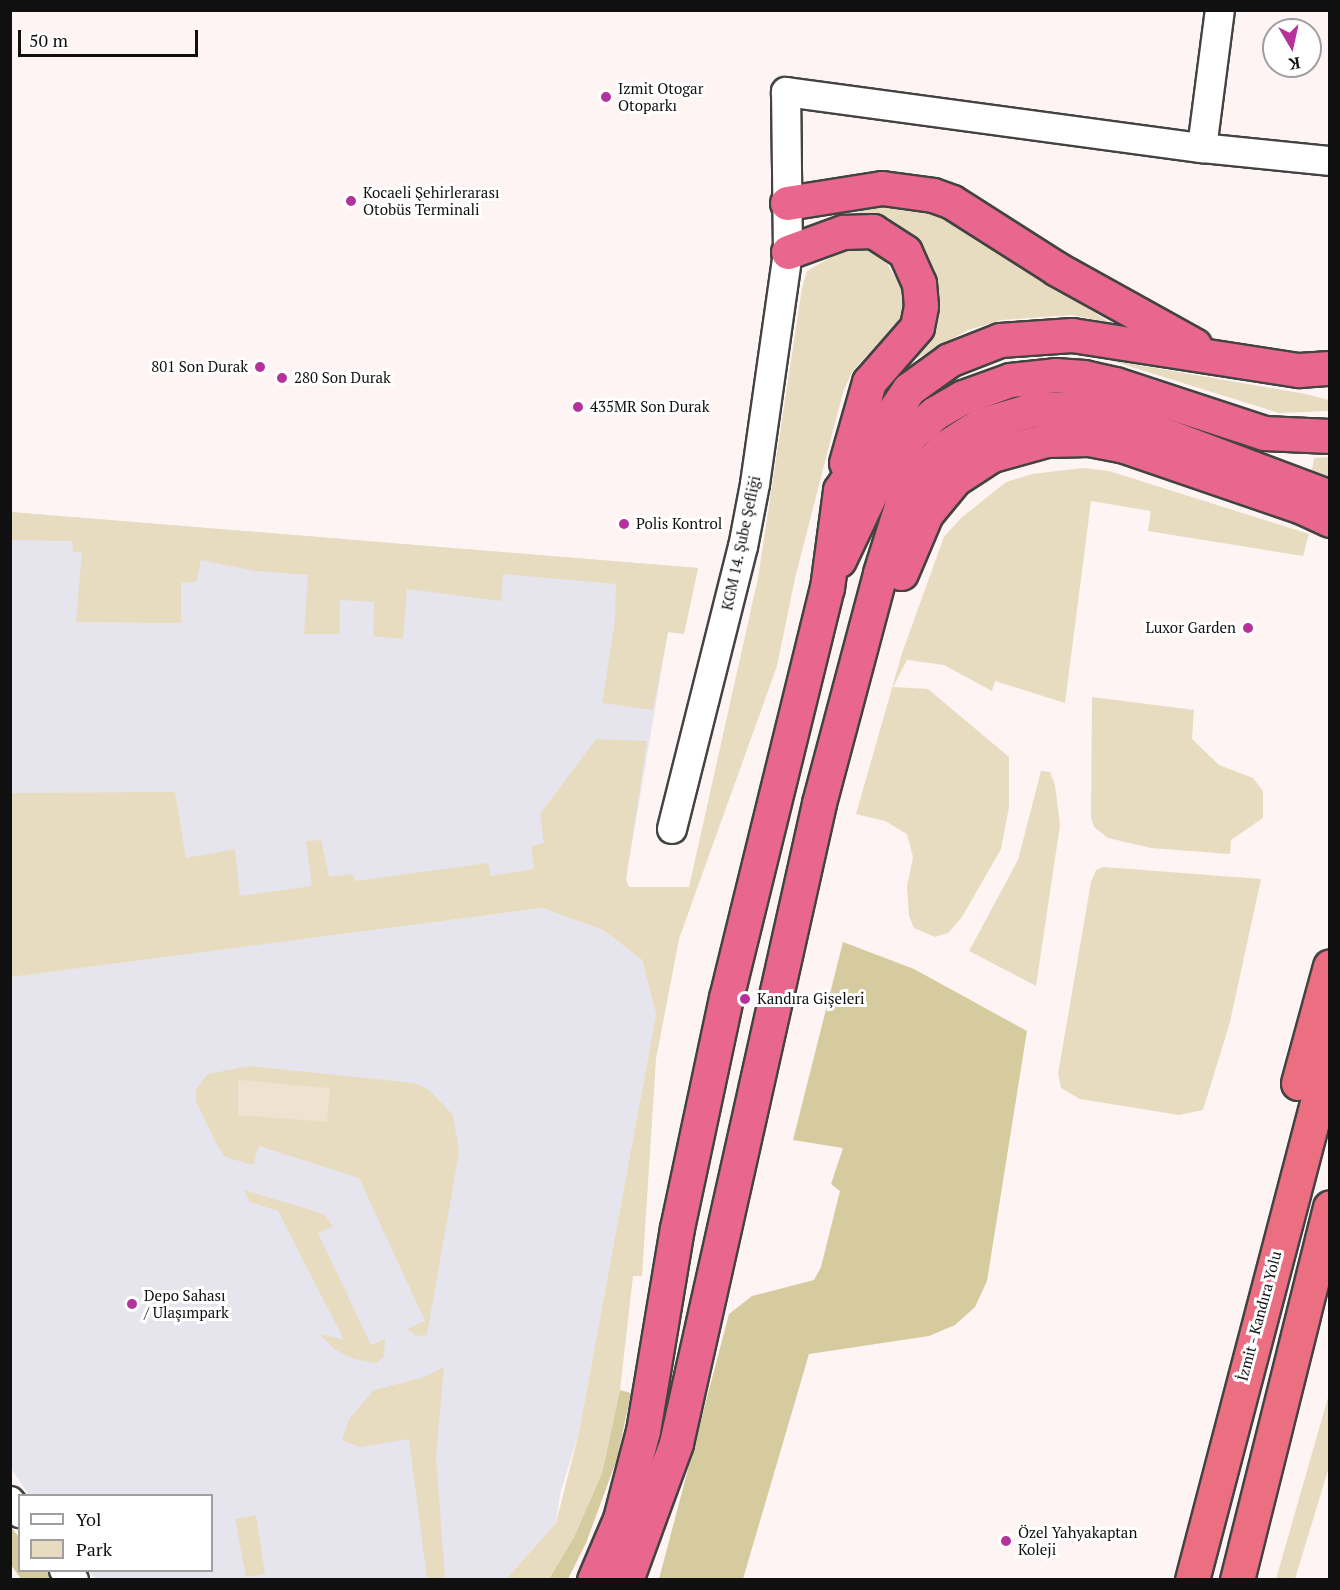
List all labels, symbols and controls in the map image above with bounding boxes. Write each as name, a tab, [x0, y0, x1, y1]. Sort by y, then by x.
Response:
scale bar	[21, 18, 201, 56]
north arrow	[1262, 18, 1322, 78]
text: 50 m	[29, 28, 68, 52]
text: K	[1287, 52, 1302, 76]
place label: Izmit Otogar Otoparkı	[618, 79, 703, 114]
marker: Izmit Otogar Otoparkı	[599, 90, 613, 104]
place label: Kocaeli Şehirlerarası Otobüs Terminali	[363, 183, 499, 218]
marker: Kocaeli Şehirlerarası Otobüs Terminali	[344, 194, 358, 208]
place label: 801 Son Durak	[151, 358, 248, 376]
marker: 801 Son Durak	[253, 360, 267, 374]
place label: 280 Son Durak	[294, 369, 391, 387]
marker: 280 Son Durak	[275, 371, 289, 385]
place label: 435MR Son Durak	[590, 398, 709, 416]
marker: 435MR Son Durak	[571, 400, 585, 414]
street label: KGM 14. Şube Şefliği	[718, 474, 764, 612]
place label: Polis Kontrol	[636, 515, 722, 533]
marker: Polis Kontrol	[617, 517, 631, 531]
place label: Luxor Garden	[1145, 619, 1236, 637]
marker: Luxor Garden	[1241, 621, 1255, 635]
place label: Kandıra Gişeleri	[757, 990, 864, 1008]
marker: Kandıra Gişeleri	[738, 992, 752, 1006]
street label: İzmit - Kandıra Yolu	[1233, 1248, 1285, 1384]
place label: Depo Sahası / Ulaşımpark	[144, 1286, 229, 1321]
marker: Depo Sahası / Ulaşımpark	[125, 1297, 139, 1311]
legend	[18, 1494, 213, 1572]
text: Yol	[76, 1507, 101, 1531]
place label: Özel Yahyakaptan Koleji	[1018, 1523, 1137, 1558]
marker: Özel Yahyakaptan Koleji	[999, 1534, 1013, 1548]
text: Park	[76, 1537, 112, 1561]

